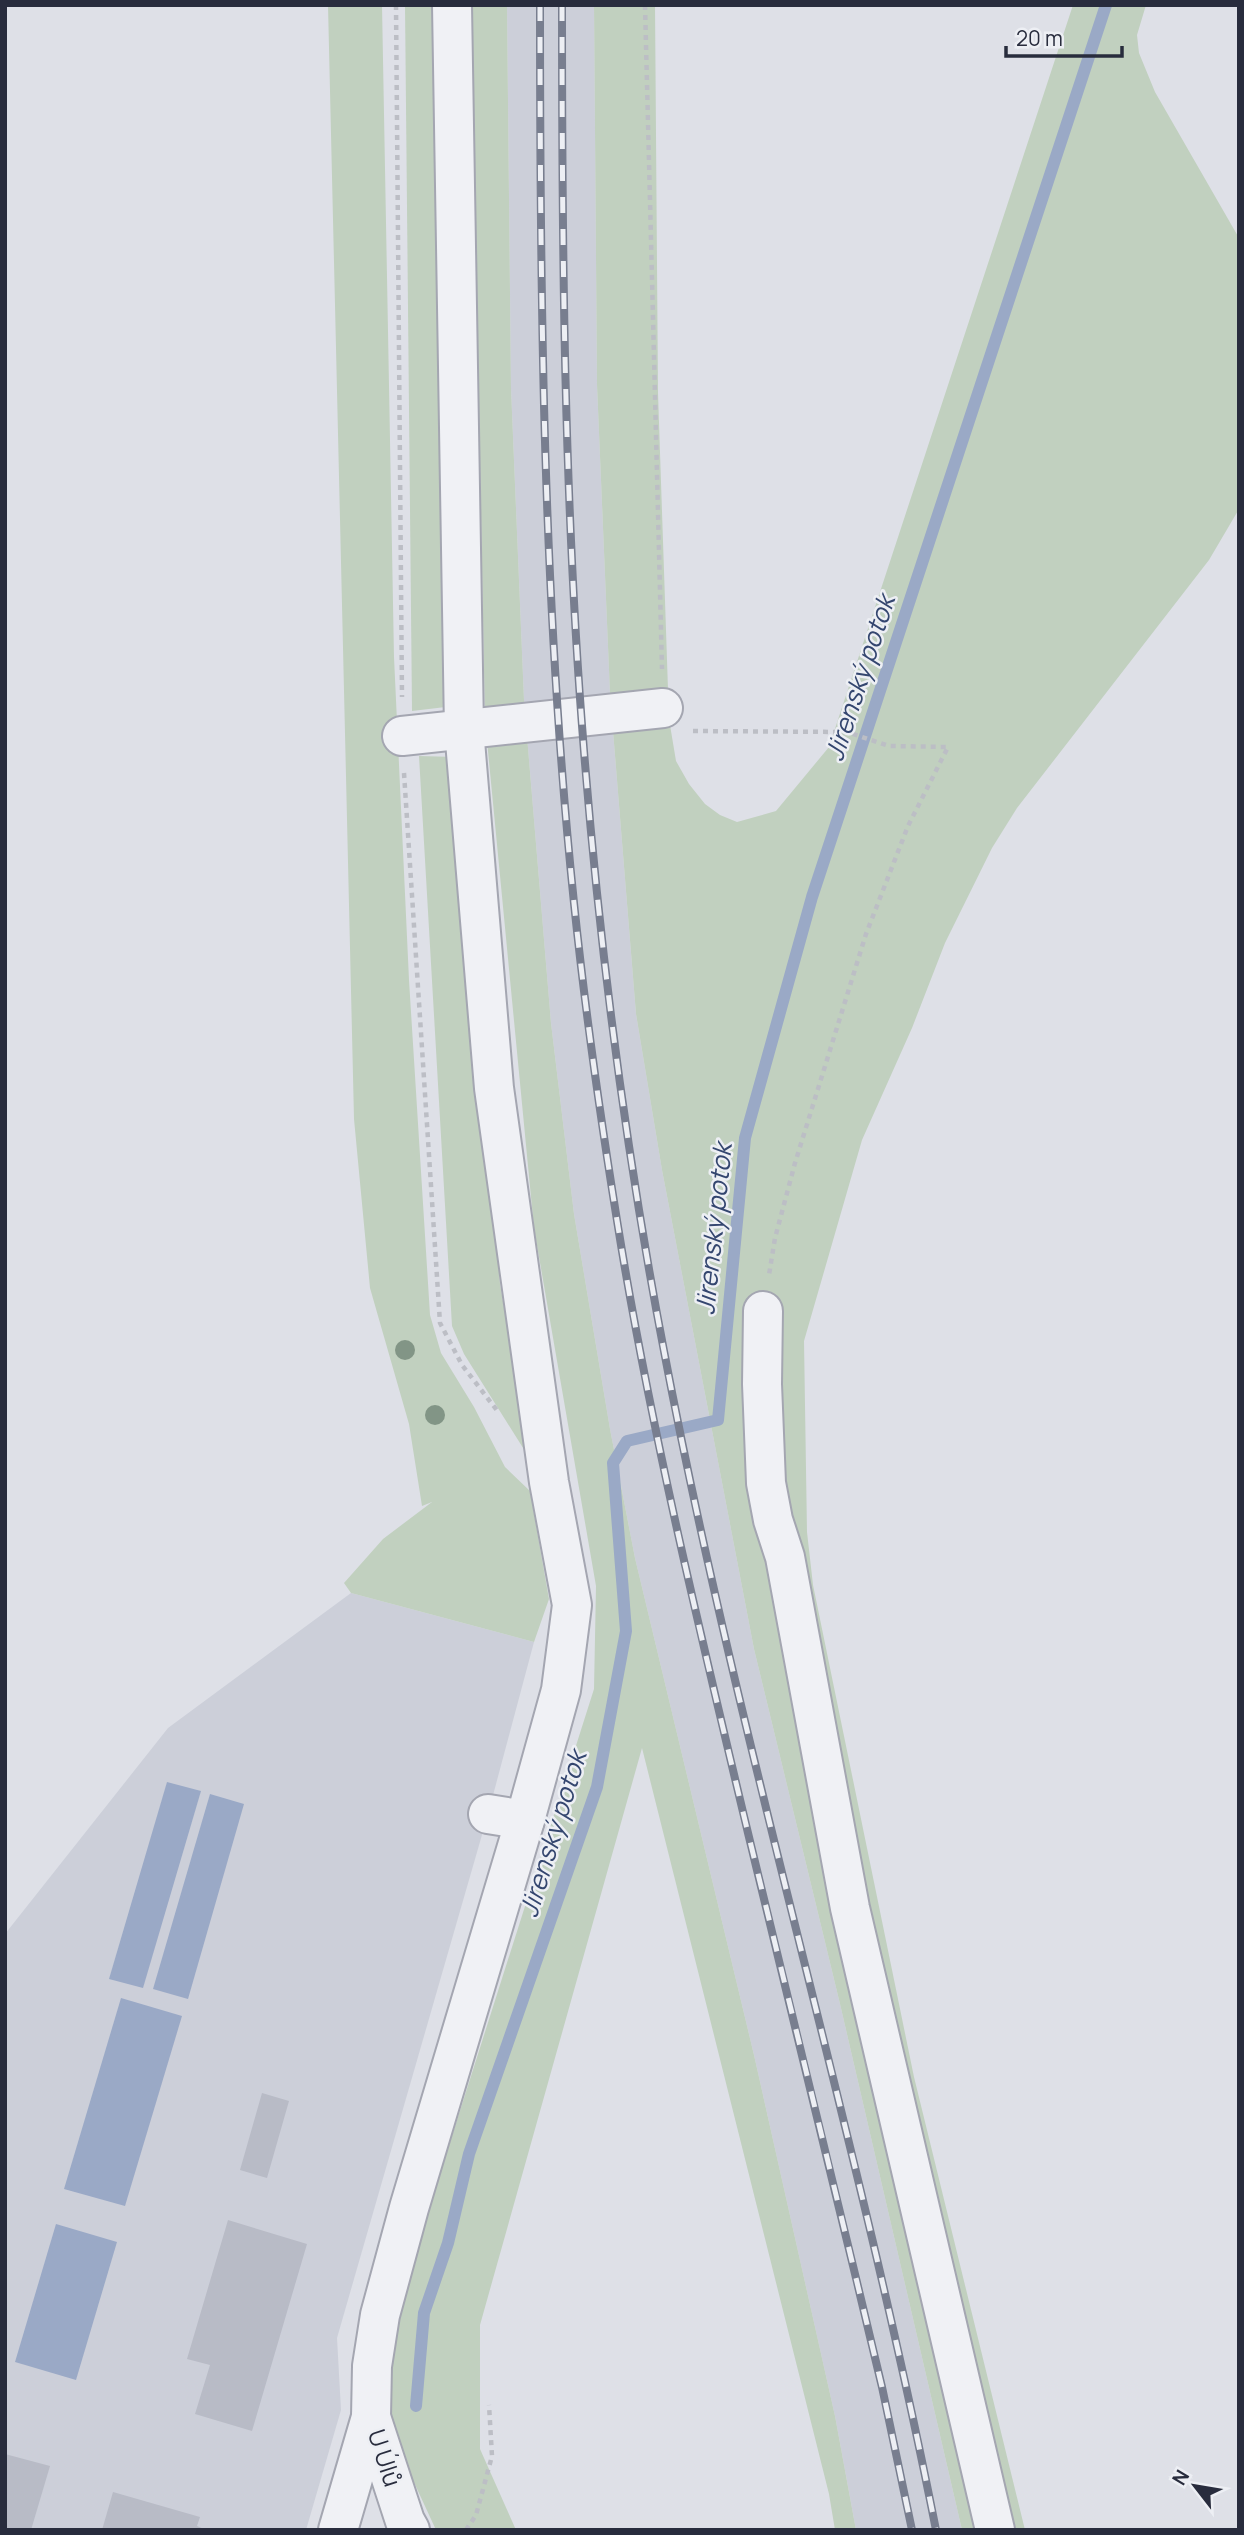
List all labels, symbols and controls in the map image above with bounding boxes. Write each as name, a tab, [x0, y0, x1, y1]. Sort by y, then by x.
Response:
scale bar	[1006, 14, 1122, 58]
text: 20 m	[1016, 24, 1063, 52]
water label: Jirenský potok	[815, 586, 904, 765]
water label: Jirenský potok	[686, 1137, 740, 1316]
water label: Jirenský potok	[510, 1742, 596, 1921]
street label: U Úlů	[361, 2425, 410, 2490]
north arrow	[1160, 2451, 1230, 2521]
text: N	[1166, 2465, 1195, 2490]

